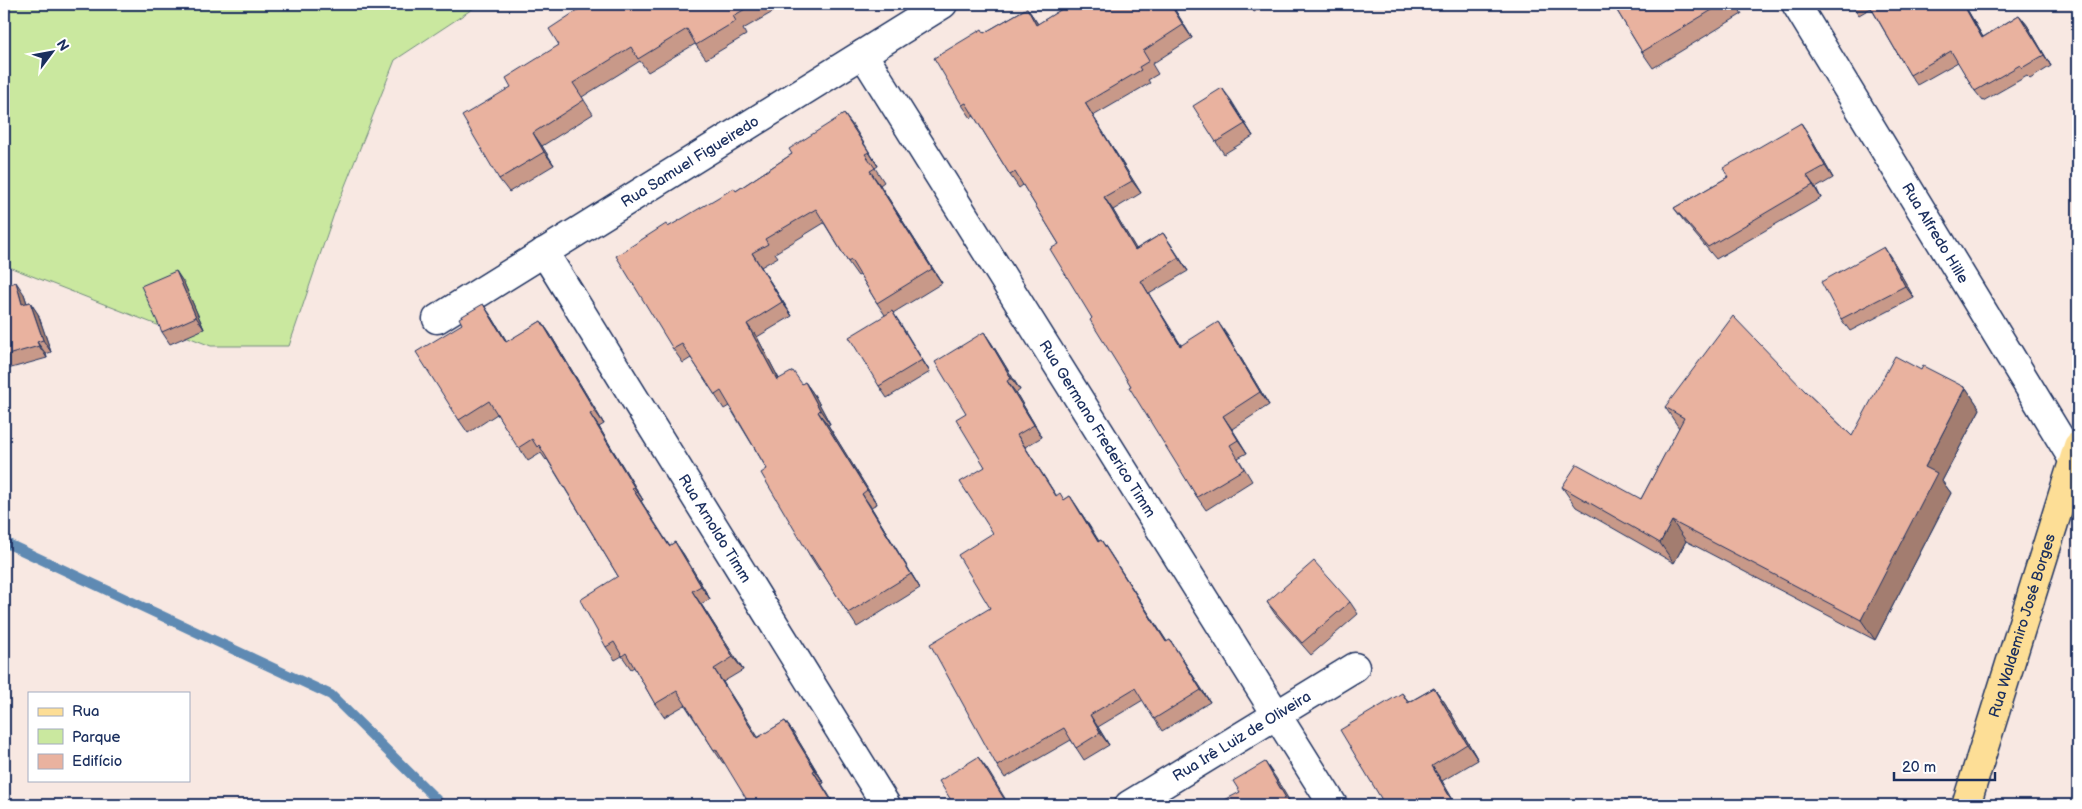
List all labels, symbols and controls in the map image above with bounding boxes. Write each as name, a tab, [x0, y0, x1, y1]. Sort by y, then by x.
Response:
north arrow	[28, 28, 78, 78]
text: N	[53, 36, 73, 54]
street label: Rua Samuel Figueiredo	[617, 111, 762, 212]
street label: Rua Alfredo Hille	[1898, 179, 1973, 287]
street label: Rua Germano Frederico Timm	[1035, 337, 1160, 521]
street label: Rua Arnoldo Timm	[674, 471, 756, 586]
street label: Rua Waldemiro José Borges	[1984, 531, 2060, 720]
street label: Rua Irê Luiz de Oliveira	[1169, 687, 1314, 786]
legend	[28, 692, 190, 782]
text: Rua	[72, 702, 100, 721]
text: Parque	[72, 728, 121, 747]
scale bar	[1894, 749, 1996, 781]
text: Edifício	[72, 752, 122, 771]
text: 20 m	[1902, 758, 1936, 777]

